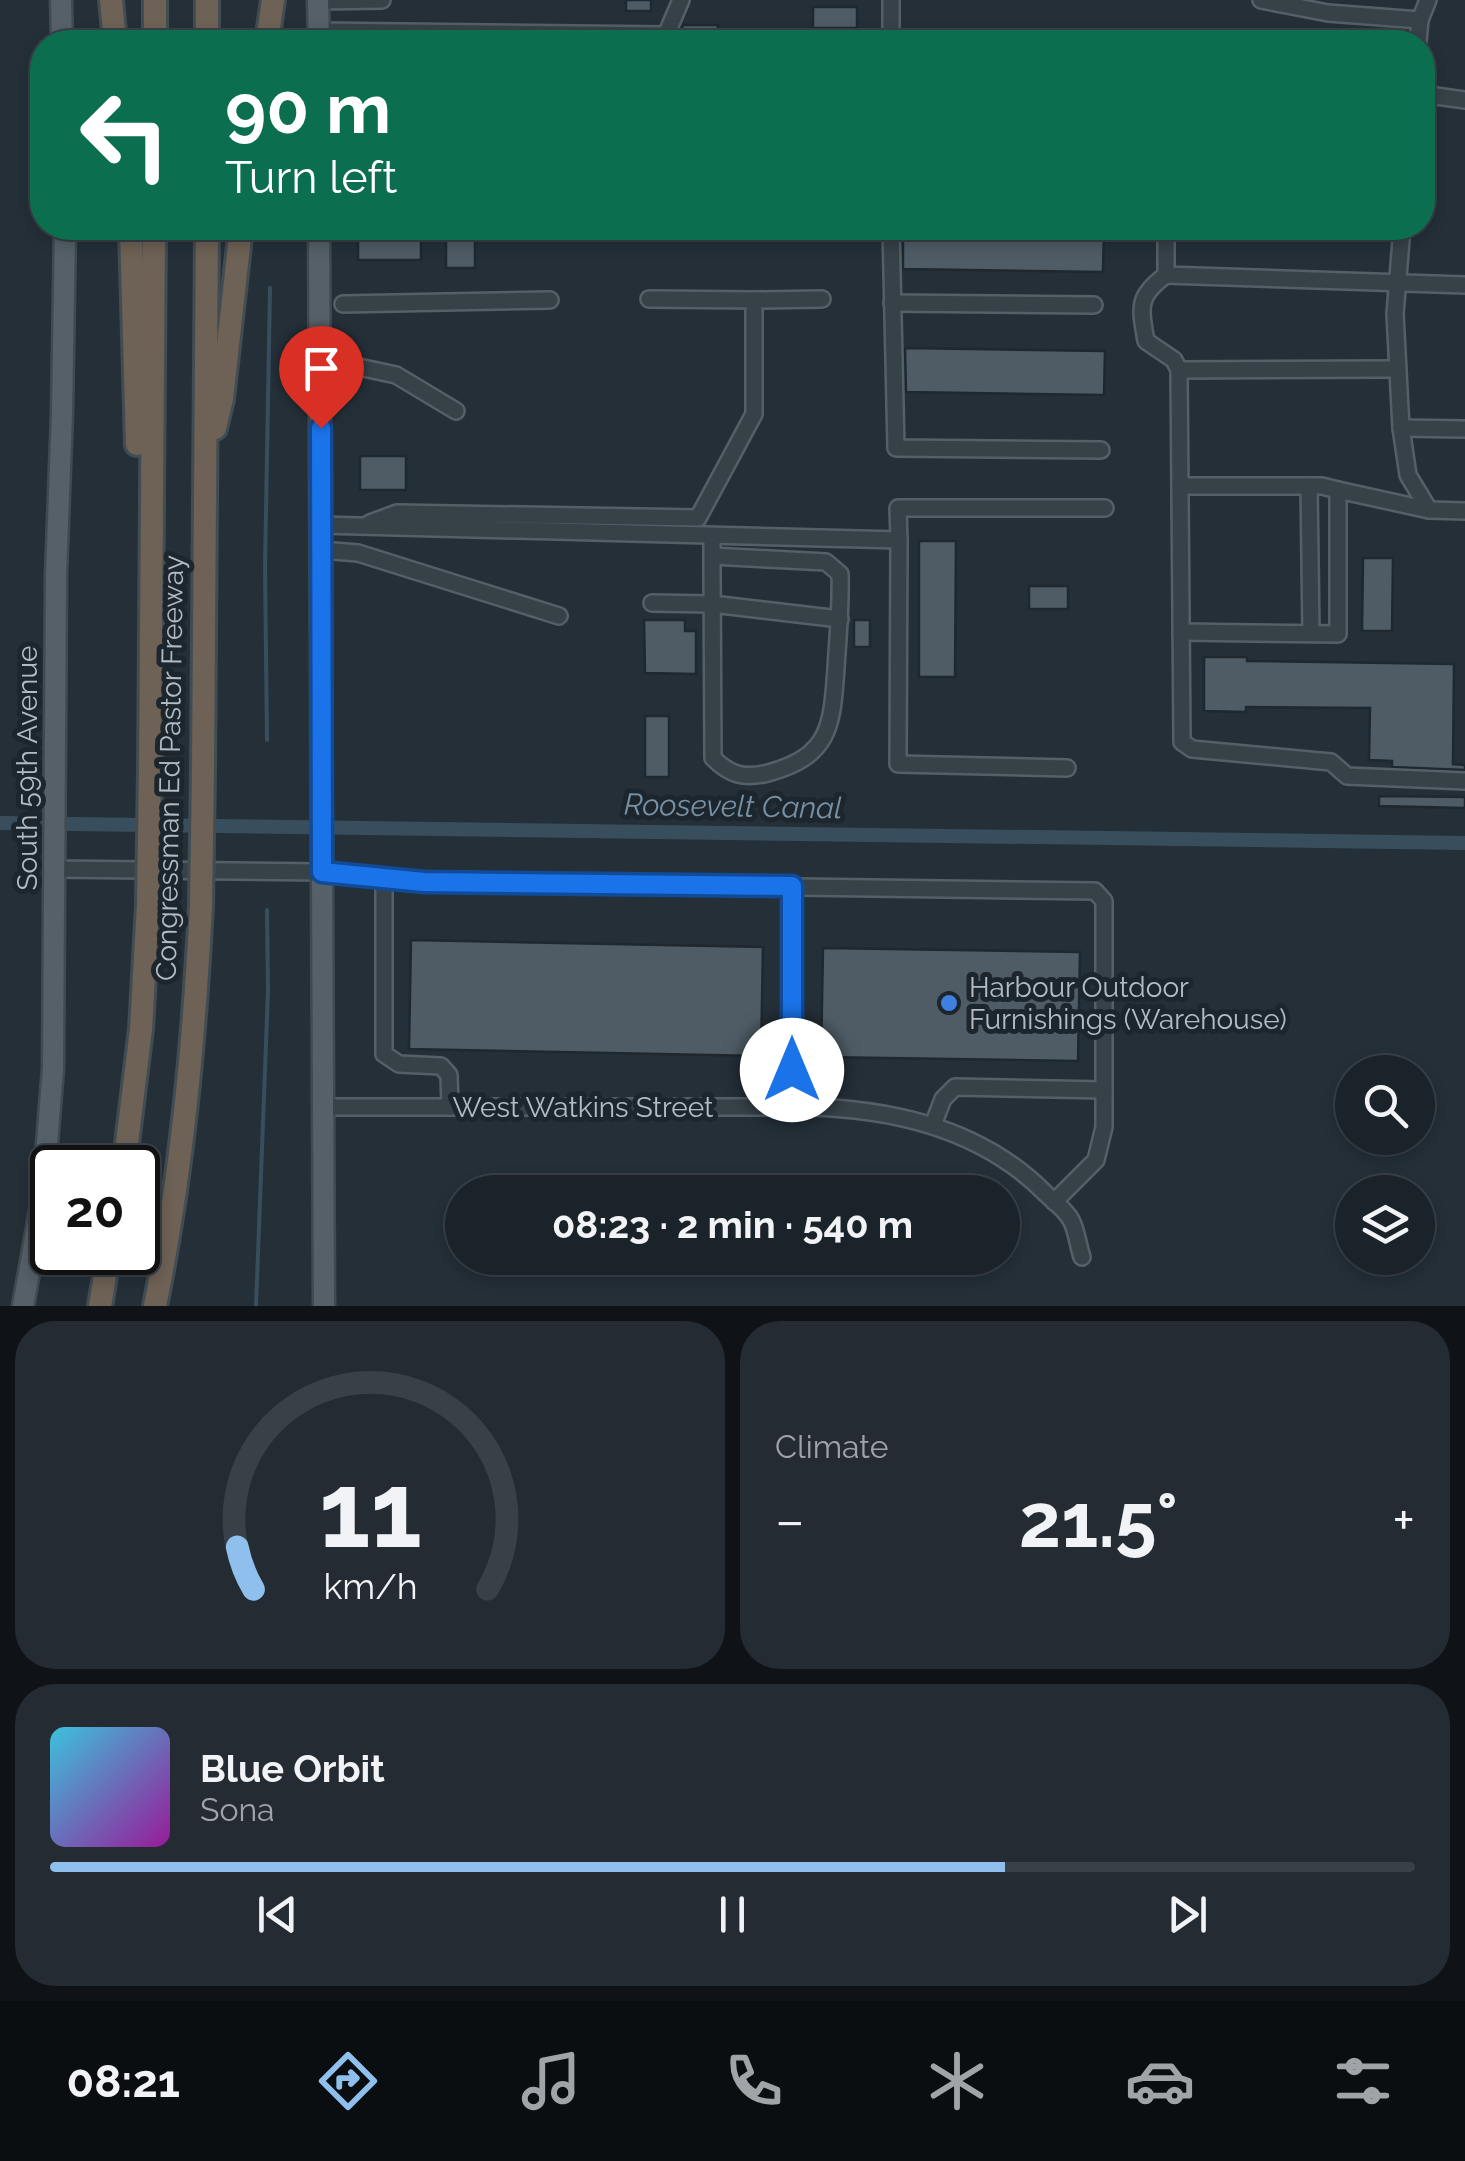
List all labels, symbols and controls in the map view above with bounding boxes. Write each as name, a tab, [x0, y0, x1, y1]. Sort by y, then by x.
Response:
text: 90 m	[225, 67, 391, 149]
icon: left	[60, 70, 190, 200]
text: Turn left	[225, 151, 397, 204]
pin	[279, 326, 364, 429]
icon: arrive	[294, 341, 349, 396]
street label: Congressman Ed Pastor Freeway	[150, 555, 190, 981]
street label: South 59th Avenue	[11, 645, 44, 891]
water label: Roosevelt Canal	[624, 787, 843, 825]
place label: Harbour Outdoor Furnishings (Warehouse)	[969, 971, 1287, 1036]
marker: Harbour Outdoor Furnishings (Warehouse)	[938, 992, 960, 1014]
position arrow	[740, 1018, 844, 1122]
map controls	[1335, 1055, 1435, 1275]
button: search	[1335, 1055, 1435, 1155]
street label: West Watkins Street	[453, 1091, 714, 1124]
speed limit sign: 20	[30, 1145, 160, 1275]
button: layers	[1335, 1175, 1435, 1275]
text: 08:23 · 2 min · 540 m	[552, 1202, 913, 1247]
text: Climate	[775, 1428, 889, 1465]
text: 11	[319, 1449, 421, 1571]
text: 21.5°	[1019, 1476, 1178, 1565]
text: −	[775, 1488, 805, 1553]
text: +	[1392, 1488, 1415, 1553]
text: km/h	[323, 1565, 417, 1607]
text: Blue Orbit	[200, 1746, 385, 1791]
text: Sona	[200, 1791, 275, 1828]
icon: previous	[250, 1887, 305, 1942]
icon: pause	[705, 1887, 760, 1942]
icon: next	[1160, 1887, 1215, 1942]
icon: directions	[313, 2046, 383, 2116]
icon: music	[516, 2046, 586, 2116]
icon: phone	[719, 2046, 789, 2116]
icon: climate	[922, 2046, 992, 2116]
icon: car	[1125, 2046, 1195, 2116]
icon: filters	[1328, 2046, 1398, 2116]
text: 08:21	[67, 2055, 180, 2108]

